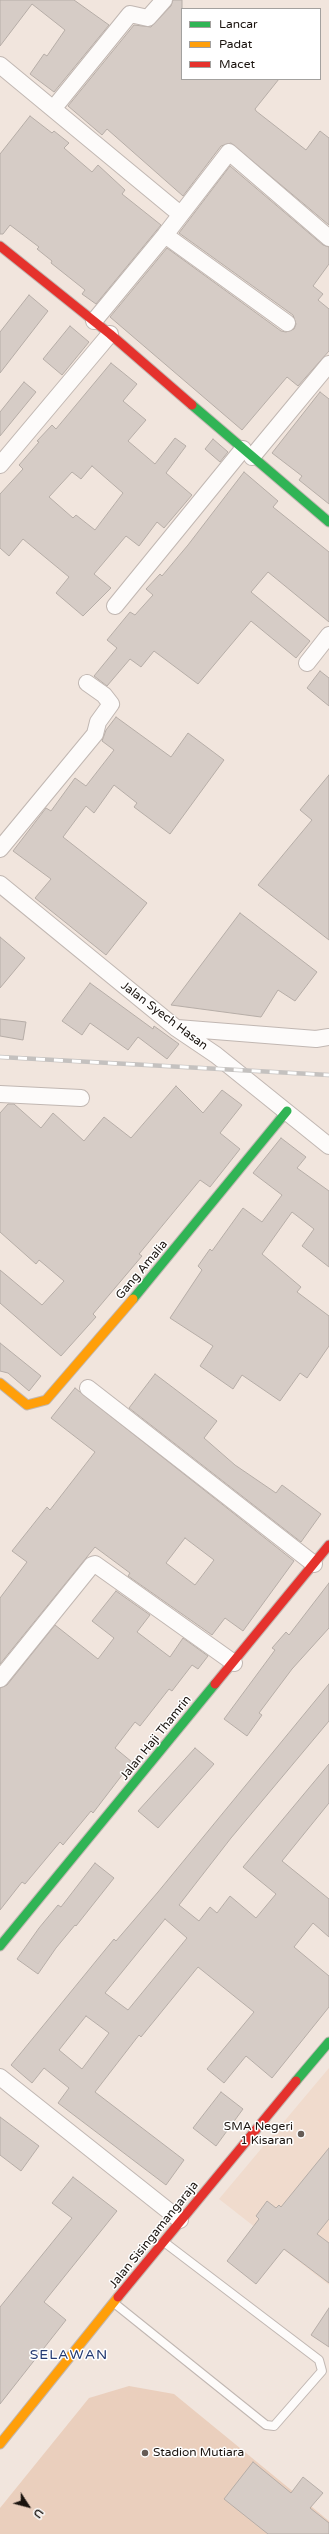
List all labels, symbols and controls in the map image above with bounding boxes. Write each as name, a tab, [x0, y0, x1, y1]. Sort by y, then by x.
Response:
legend	[181, 8, 321, 80]
text: Lancar	[219, 17, 258, 31]
text: Padat	[219, 37, 252, 51]
text: Macet	[219, 57, 255, 71]
street label: Jalan Syech Hasan	[118, 979, 210, 1053]
street label: Gang Amalia	[113, 1237, 171, 1303]
street label: Jalan Haji Thamrin	[117, 1693, 195, 1783]
place label: SMA Negeri 1 Kisaran	[224, 2120, 293, 2148]
marker: SMA Negeri 1 Kisaran	[296, 2129, 306, 2139]
street label: Jalan Sisingamangaraja	[106, 2179, 202, 2291]
district label: SELAWAN	[30, 2347, 108, 2363]
place label: Stadion Mutiara	[153, 2446, 244, 2460]
marker: Stadion Mutiara	[140, 2448, 150, 2458]
north arrow	[8, 2486, 48, 2526]
text: U	[30, 2506, 46, 2521]

